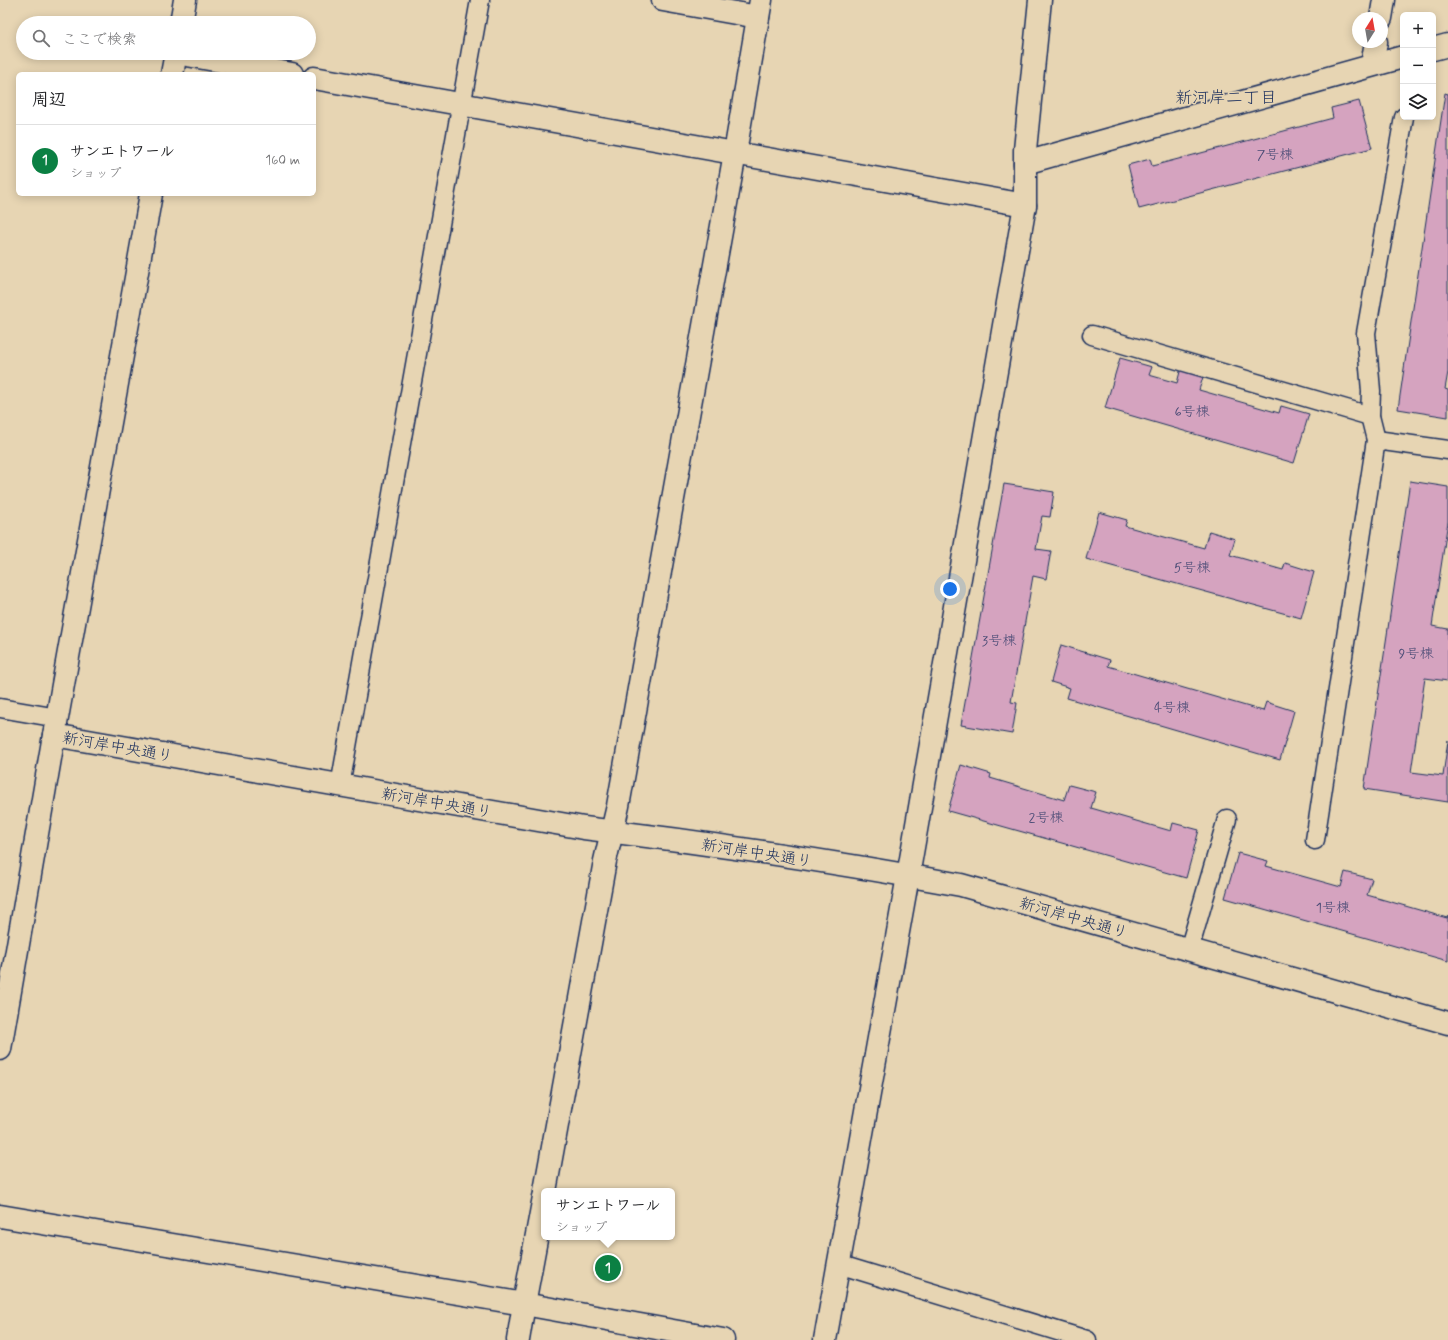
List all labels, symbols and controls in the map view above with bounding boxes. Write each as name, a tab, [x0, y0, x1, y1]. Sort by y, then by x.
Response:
north arrow	[1352, 12, 1388, 48]
map controls	[1400, 12, 1436, 120]
button: +	[1400, 12, 1436, 48]
search box	[16, 16, 316, 60]
icon: search	[30, 27, 52, 49]
text: ここで検索	[62, 30, 137, 50]
button: −	[1400, 48, 1436, 84]
button: layers	[1400, 84, 1436, 120]
district label: 新河岸二丁目	[1175, 87, 1277, 109]
text: 周辺	[32, 89, 66, 111]
text: サンエトワール	[70, 142, 174, 162]
house number: 7号棟	[1257, 146, 1294, 164]
text: 1	[42, 152, 48, 169]
text: 160 m	[265, 152, 300, 169]
text: ショップ	[70, 165, 121, 182]
house number: 6号棟	[1174, 403, 1211, 421]
house number: 5号棟	[1174, 559, 1211, 577]
your location	[940, 579, 960, 599]
house number: 3号棟	[982, 632, 1017, 650]
house number: 9号棟	[1399, 645, 1434, 663]
house number: 4号棟	[1154, 699, 1191, 717]
street label: 新河岸中央通り	[61, 727, 175, 768]
street label: 新河岸中央通り	[380, 783, 494, 824]
house number: 2号棟	[1029, 809, 1064, 827]
street label: 新河岸中央通り	[700, 834, 814, 873]
street label: 新河岸中央通り	[1017, 893, 1130, 944]
house number: 1号棟	[1316, 899, 1351, 917]
popup	[541, 1188, 675, 1240]
text: サンエトワール	[556, 1196, 660, 1216]
text: ショップ	[556, 1219, 607, 1236]
pin: 1	[595, 1253, 621, 1283]

